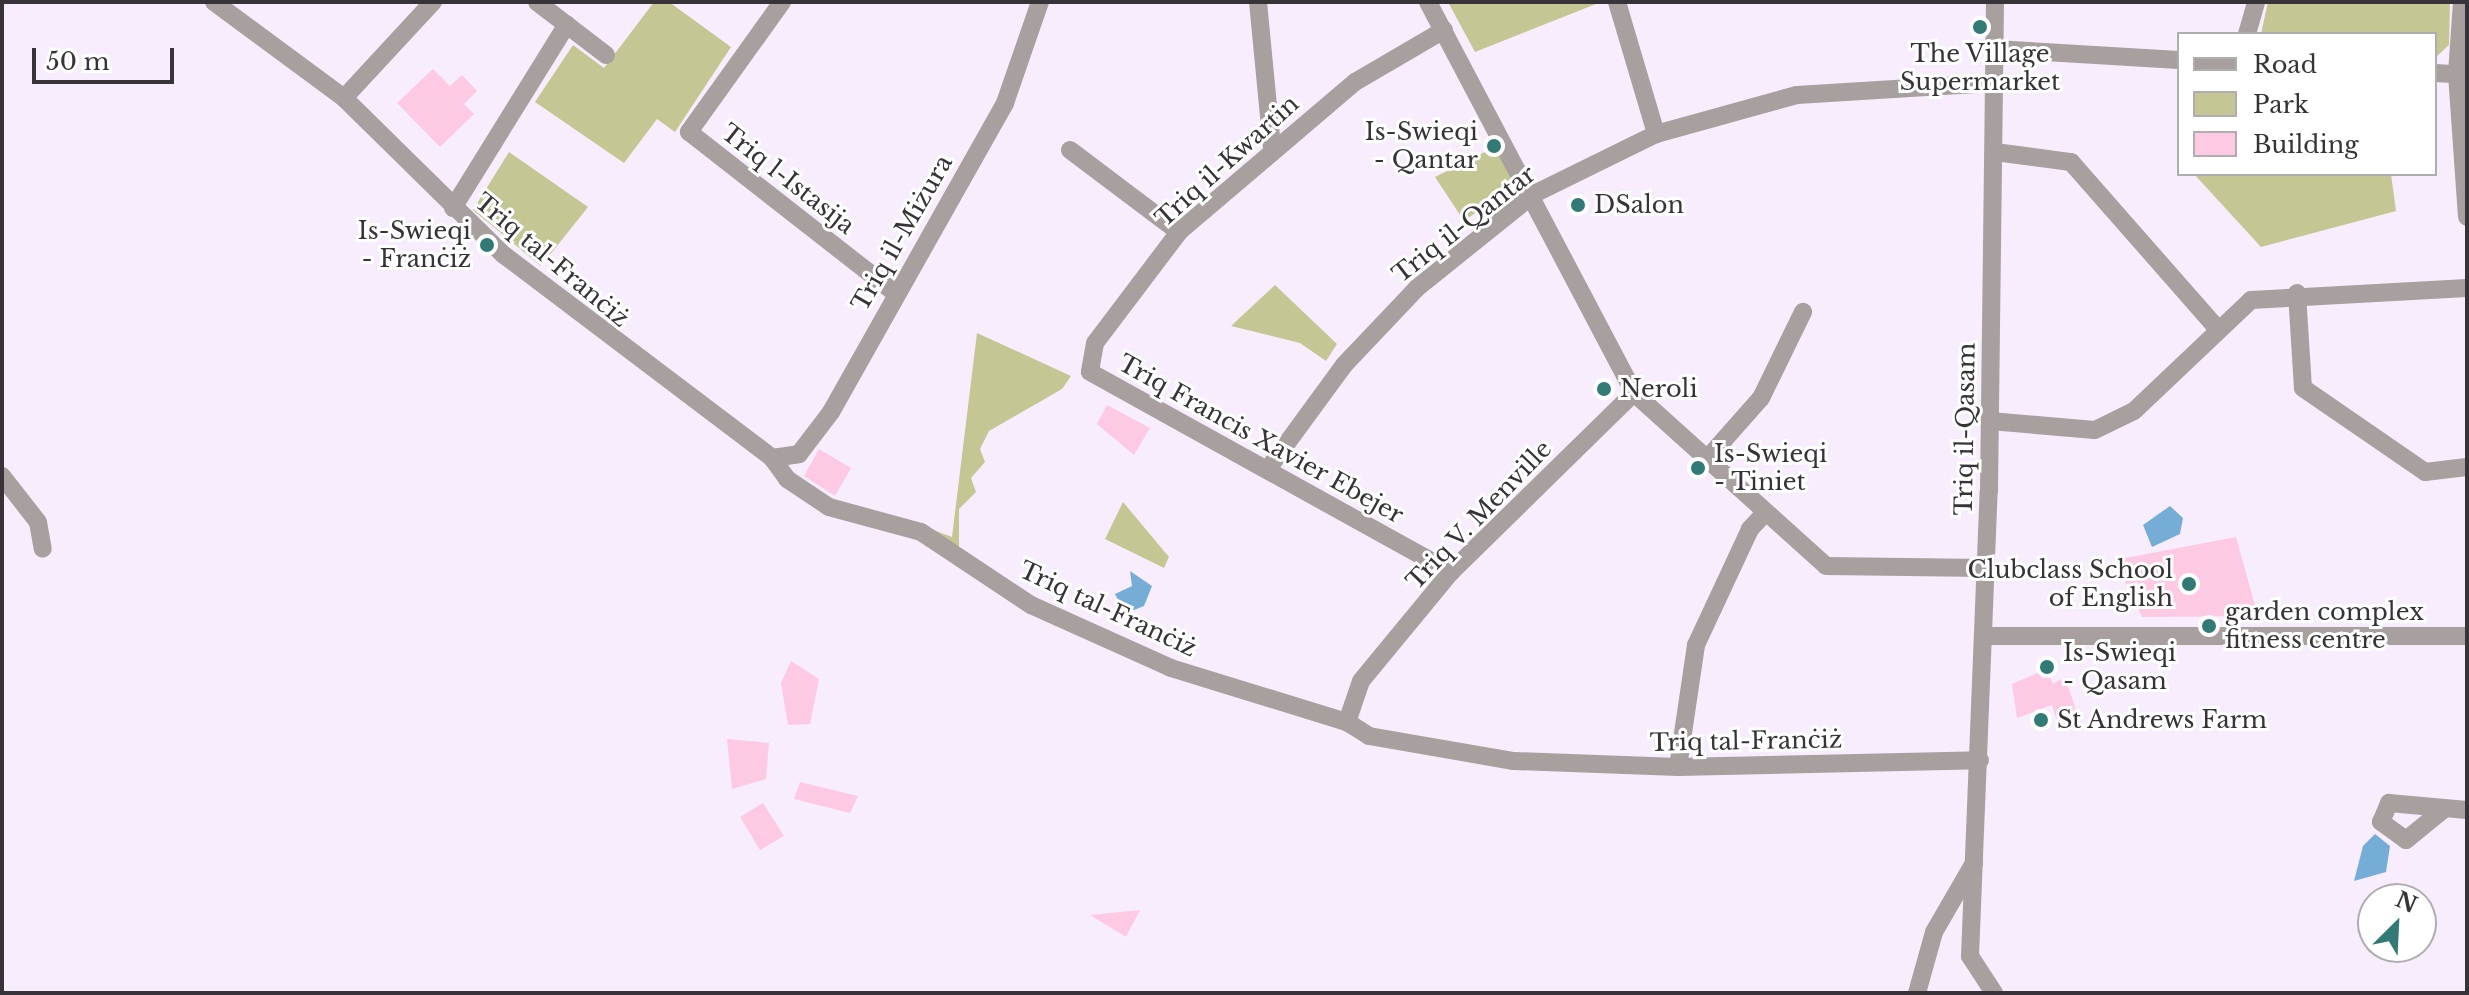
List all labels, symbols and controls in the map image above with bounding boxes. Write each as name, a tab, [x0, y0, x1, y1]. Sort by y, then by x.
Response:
marker: The Village Supermarket	[1971, 18, 1989, 36]
scale bar	[36, 32, 178, 82]
legend	[2177, 32, 2437, 176]
place label: The Village Supermarket	[1900, 40, 2060, 96]
text: 50 m	[46, 47, 109, 76]
text: Road	[2253, 50, 2317, 79]
street label: Triq il-Kwartin	[1150, 89, 1304, 233]
text: Park	[2253, 90, 2309, 119]
street label: Triq l-Istasija	[716, 118, 860, 240]
place label: Is-Swieqi - Qantar	[1365, 118, 1478, 174]
text: Building	[2253, 130, 2359, 159]
marker: Is-Swieqi - Qantar	[1485, 137, 1503, 155]
street label: Triq il-Miżura	[846, 150, 958, 316]
street label: Triq il-Qantar	[1387, 159, 1541, 289]
street label: Triq tal-Franċiż	[469, 187, 635, 333]
place label: DSalon	[1594, 191, 1684, 219]
marker: DSalon	[1569, 196, 1587, 214]
place label: Is-Swieqi - Franċiż	[358, 217, 471, 273]
marker: Is-Swieqi - Franċiż	[478, 236, 496, 254]
street label: Triq il-Qasam	[1949, 342, 1981, 516]
street label: Triq Francis Xavier Ebejer	[1113, 348, 1409, 530]
place label: Neroli	[1620, 375, 1698, 403]
marker: Neroli	[1595, 380, 1613, 398]
street label: Triq V. Menville	[1400, 434, 1558, 596]
place label: Is-Swieqi - Tiniet	[1714, 440, 1827, 496]
marker: Is-Swieqi - Tiniet	[1689, 459, 1707, 477]
street label: Triq tal-Franċiż	[1015, 555, 1201, 663]
place label: Clubclass School of English	[1967, 556, 2173, 612]
marker: Clubclass School of English	[2180, 575, 2198, 593]
place label: garden complex fitness centre	[2225, 598, 2424, 654]
marker: garden complex fitness centre	[2200, 617, 2218, 635]
place label: Is-Swieqi - Qasam	[2063, 639, 2176, 695]
marker: Is-Swieqi - Qasam	[2038, 658, 2056, 676]
place label: St Andrews Farm	[2057, 706, 2268, 734]
marker: St Andrews Farm	[2032, 711, 2050, 729]
street label: Triq tal-Franċiż	[1650, 725, 1842, 757]
north arrow	[2357, 883, 2437, 963]
text: N	[2391, 886, 2421, 919]

